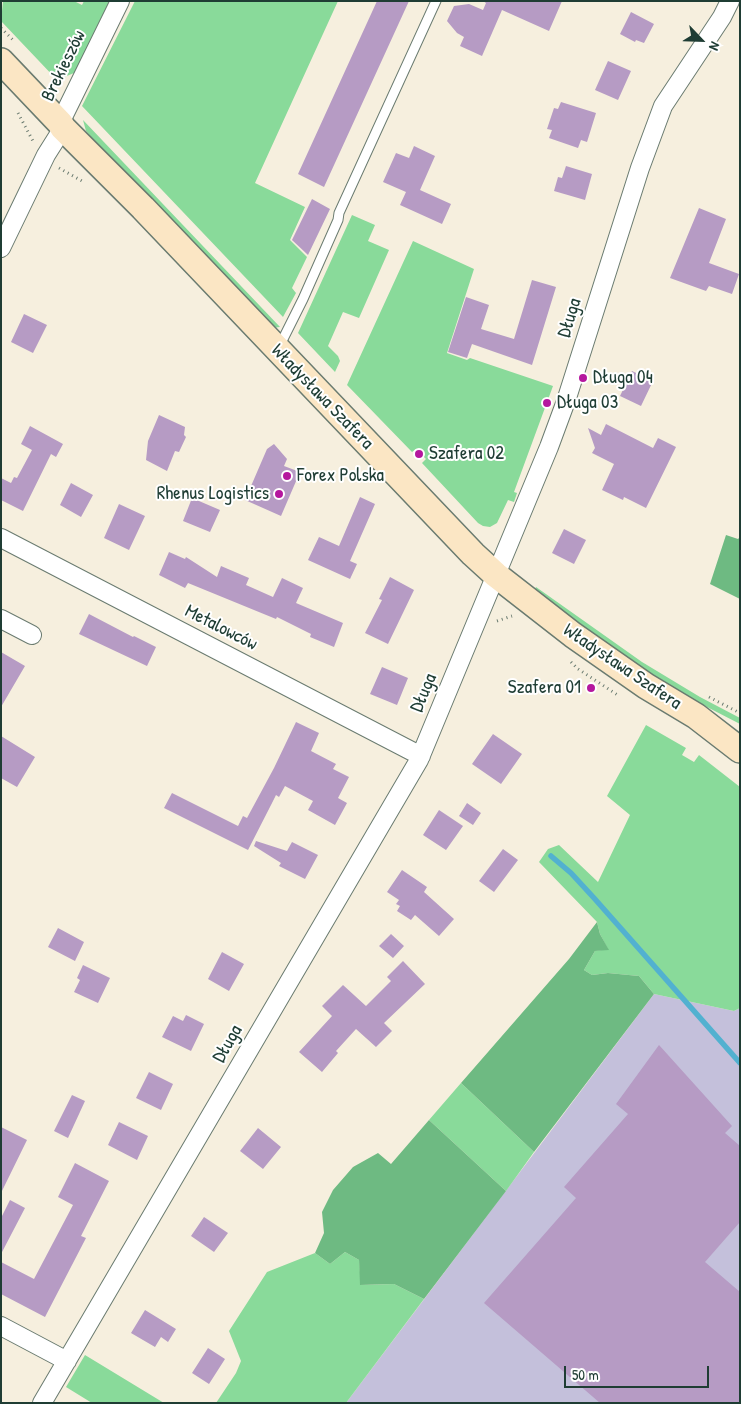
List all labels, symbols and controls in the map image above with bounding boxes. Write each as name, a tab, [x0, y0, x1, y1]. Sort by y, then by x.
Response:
north arrow	[676, 15, 726, 65]
street label: Brekieszów	[37, 27, 91, 105]
text: N	[705, 39, 725, 54]
street label: Długa	[553, 296, 587, 340]
street label: Władysława Szafera	[266, 339, 378, 455]
place label: Długa 04	[593, 367, 653, 389]
marker: Długa 04	[577, 372, 589, 384]
place label: Długa 03	[557, 392, 618, 414]
marker: Długa 03	[541, 397, 553, 409]
place label: Szafera 02	[429, 443, 504, 465]
marker: Szafera 02	[413, 448, 425, 460]
place label: Forex Polska	[297, 465, 384, 487]
marker: Forex Polska	[281, 470, 293, 482]
place label: Rhenus Logistics	[157, 483, 269, 505]
marker: Rhenus Logistics	[273, 488, 285, 500]
street label: Metalowców	[181, 600, 261, 656]
street label: Władysława Szafera	[558, 619, 686, 715]
street label: Długa	[406, 670, 442, 716]
place label: Szafera 01	[508, 677, 581, 699]
marker: Szafera 01	[585, 682, 597, 694]
street label: Długa	[208, 1021, 248, 1067]
scale bar	[566, 1356, 711, 1388]
text: 50 m	[572, 1364, 599, 1385]

